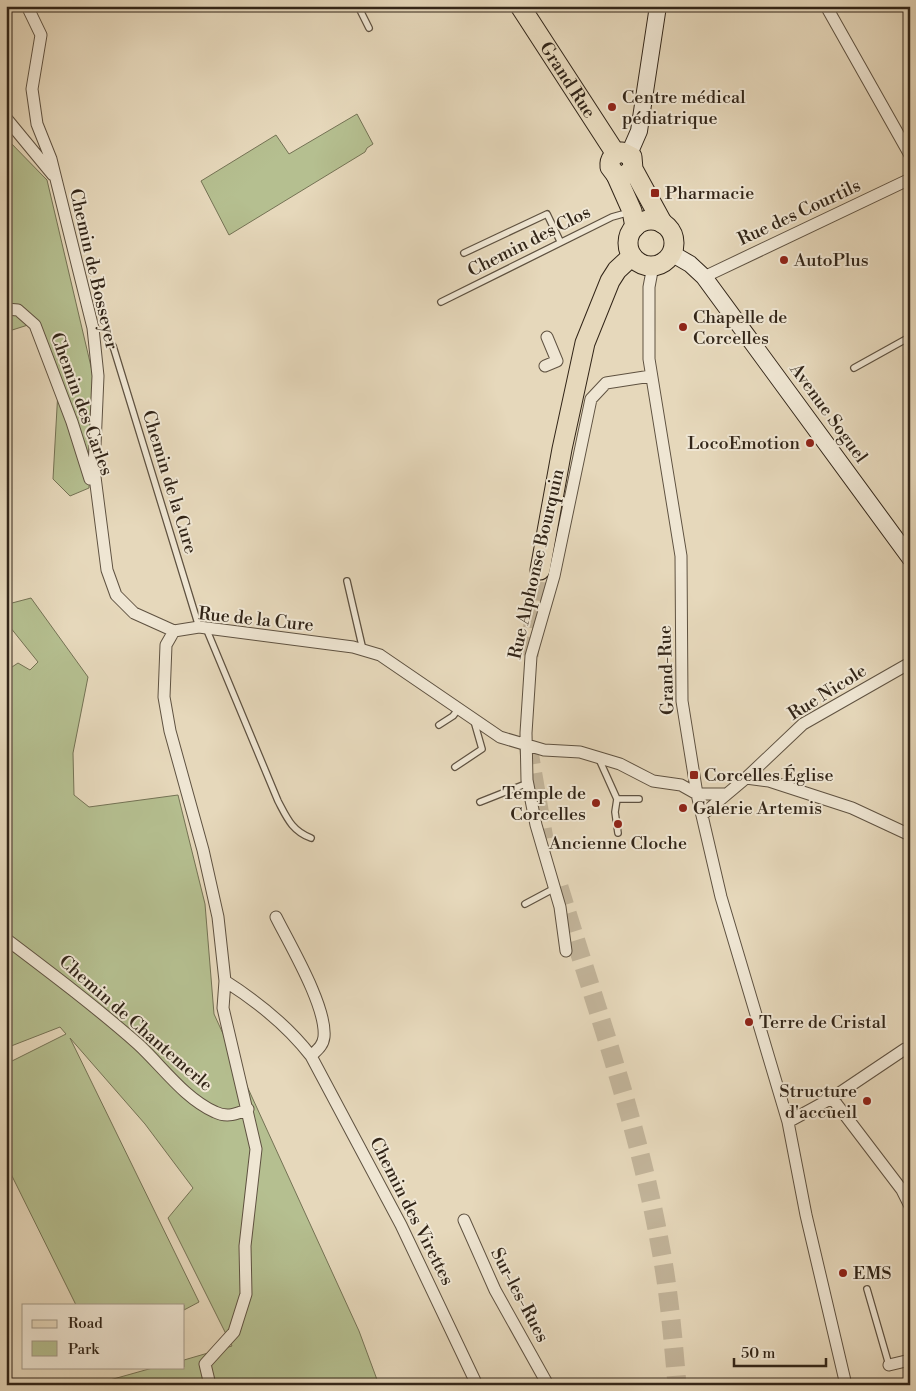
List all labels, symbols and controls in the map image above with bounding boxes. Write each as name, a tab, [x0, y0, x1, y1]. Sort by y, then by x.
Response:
street label: Grand Rue	[534, 38, 601, 123]
place label: Centre médical pédiatrique	[622, 86, 746, 130]
marker: Centre médical pédiatrique	[606, 101, 618, 113]
street label: Rue des Courtils	[734, 174, 864, 251]
place label: Pharmacie	[665, 182, 754, 205]
street label: Chemin de Bosseyer	[64, 187, 123, 352]
marker: Pharmacie	[649, 187, 661, 199]
street label: Chemin des Clos	[464, 201, 595, 282]
place label: AutoPlus	[793, 249, 869, 272]
marker: AutoPlus	[778, 254, 790, 266]
place label: Chapelle de Corcelles	[693, 306, 787, 350]
marker: Chapelle de Corcelles	[677, 321, 689, 333]
street label: Chemin des Carles	[45, 330, 118, 479]
street label: Avenue Soguel	[784, 358, 873, 468]
street label: Chemin de la Cure	[137, 408, 202, 557]
place label: LocoEmotion	[687, 432, 800, 455]
marker: LocoEmotion	[804, 437, 816, 449]
street label: Rue Alphonse Bourquin	[503, 466, 570, 661]
street label: Rue de la Cure	[197, 602, 315, 637]
street label: Grand-Rue	[653, 625, 680, 715]
street label: Rue Nicole	[784, 659, 871, 726]
place label: Corcelles Église	[704, 764, 834, 787]
marker: Corcelles Église	[688, 769, 700, 781]
place label: Temple de Corcelles	[502, 782, 586, 826]
marker: Temple de Corcelles	[590, 797, 602, 809]
place label: Galerie Artemis	[693, 797, 822, 820]
marker: Galerie Artemis	[677, 802, 689, 814]
marker: Ancienne Cloche	[612, 818, 624, 830]
place label: Ancienne Cloche	[548, 832, 687, 855]
street label: Chemin de Chantemerle	[54, 950, 217, 1096]
place label: Terre de Cristal	[759, 1011, 887, 1034]
marker: Terre de Cristal	[743, 1016, 755, 1028]
place label: Structure d'accueil	[779, 1080, 858, 1124]
marker: Structure d'accueil	[861, 1095, 873, 1107]
street label: Chemin des Virettes	[364, 1133, 459, 1289]
street label: Sur-les-Rues	[485, 1244, 554, 1346]
place label: EMS	[853, 1262, 892, 1285]
marker: EMS	[837, 1267, 849, 1279]
legend	[22, 1304, 185, 1368]
text: Road	[68, 1314, 103, 1333]
scale bar	[734, 1336, 826, 1368]
text: Park	[68, 1340, 100, 1359]
text: 50 m	[741, 1344, 775, 1363]

